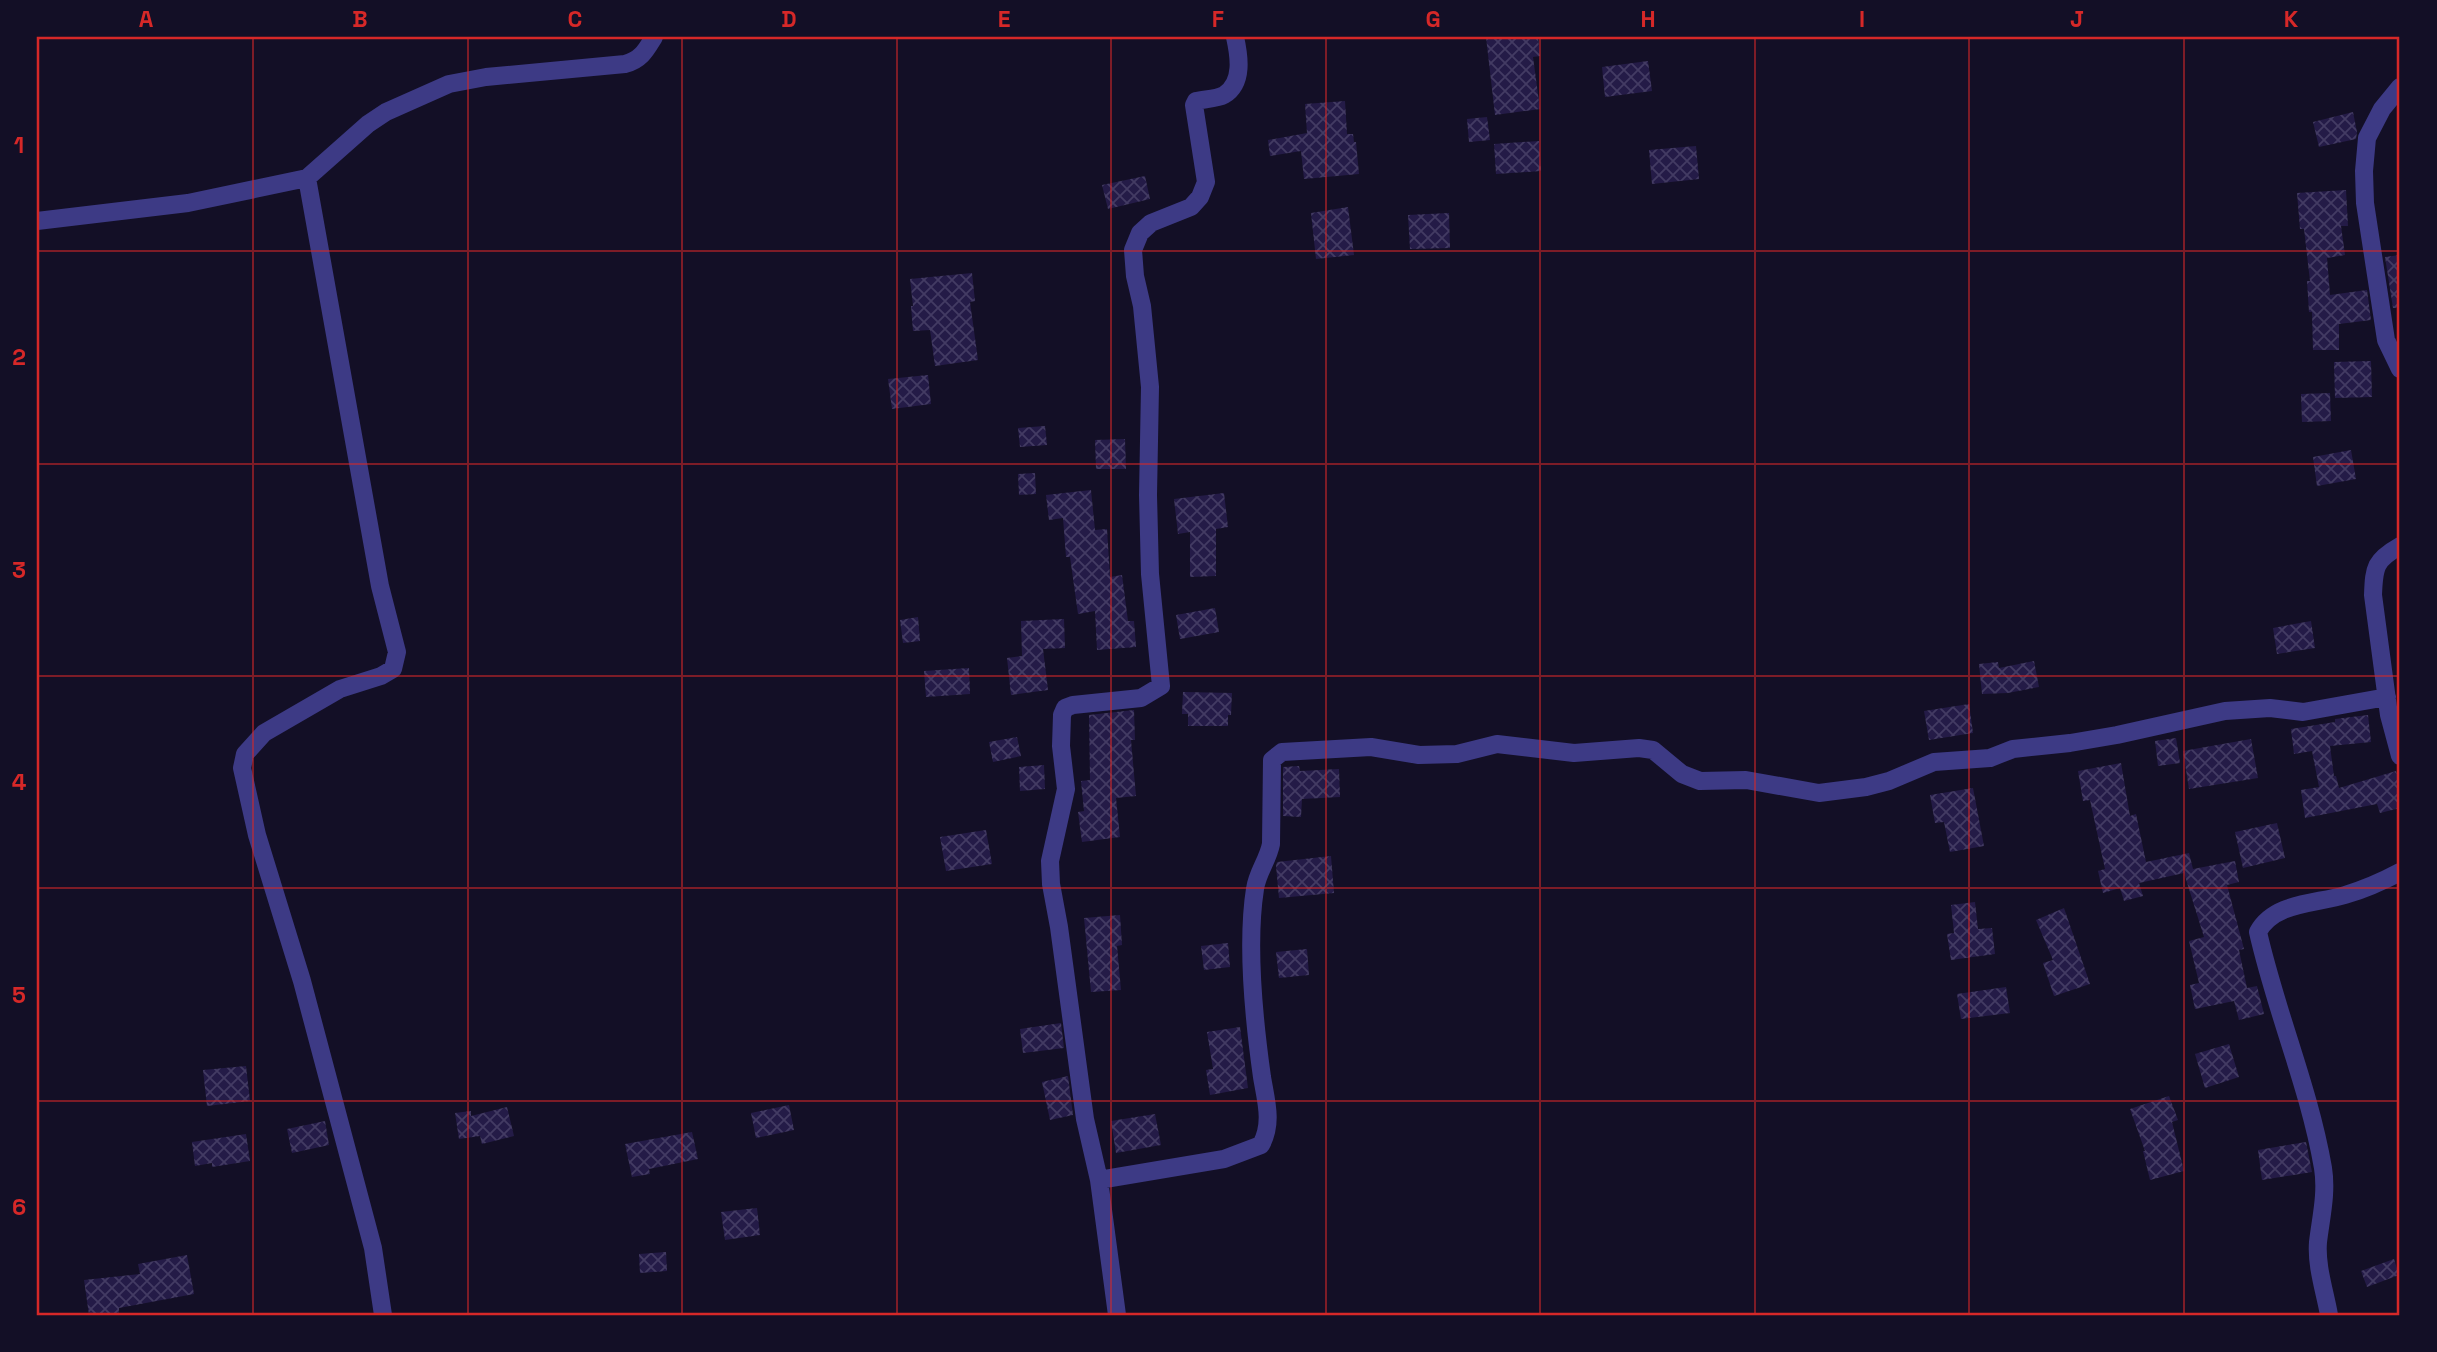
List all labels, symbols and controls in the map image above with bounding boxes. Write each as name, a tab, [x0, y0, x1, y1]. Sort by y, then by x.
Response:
text: A	[139, 4, 154, 34]
text: B	[352, 4, 368, 34]
text: C	[568, 4, 582, 34]
text: D	[781, 4, 797, 34]
text: E	[998, 4, 1010, 34]
text: F	[1212, 4, 1224, 34]
text: G	[1425, 4, 1441, 34]
text: H	[1640, 4, 1656, 34]
text: I	[1859, 4, 1865, 34]
text: J	[2070, 4, 2084, 34]
text: K	[2284, 4, 2299, 34]
text: 1	[14, 130, 24, 160]
text: 2	[12, 342, 26, 372]
text: 3	[12, 555, 26, 585]
text: 4	[12, 767, 27, 797]
text: 5	[12, 980, 26, 1010]
text: 6	[12, 1192, 26, 1222]

